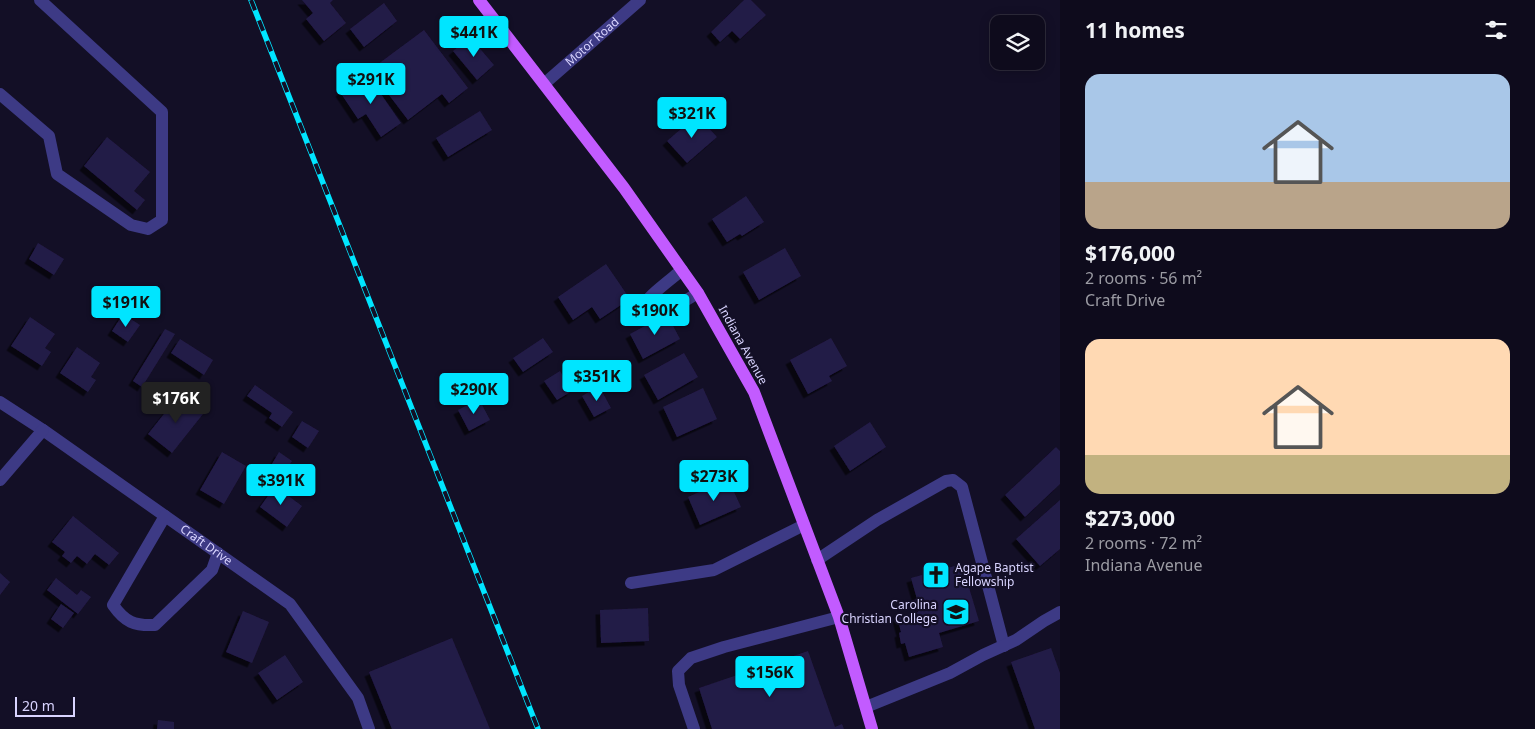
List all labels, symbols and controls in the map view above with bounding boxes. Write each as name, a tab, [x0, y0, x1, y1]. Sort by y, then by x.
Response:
street label: Motor Road	[561, 13, 623, 70]
pin: $441K	[439, 15, 509, 58]
map controls	[990, 15, 1045, 70]
button: layers	[990, 15, 1045, 70]
text: 11 homes	[1085, 16, 1185, 44]
icon: filters	[1482, 16, 1510, 44]
text: $441K	[450, 21, 498, 43]
pin: $291K	[336, 62, 406, 105]
text: $291K	[347, 68, 395, 90]
pin: $321K	[657, 96, 727, 139]
text: $321K	[668, 102, 716, 124]
icon: home	[1253, 107, 1343, 197]
text: $176,000	[1085, 239, 1175, 267]
text: 2 rooms · 56 m²	[1085, 267, 1202, 289]
pin: $191K	[91, 286, 161, 328]
text: Craft Drive	[1085, 289, 1165, 311]
text: $191K	[102, 291, 150, 313]
pin: $190K	[620, 294, 690, 336]
text: $190K	[631, 299, 679, 321]
street label: Indiana Avenue	[715, 302, 772, 388]
pin: $351K	[562, 360, 632, 402]
text: $351K	[573, 365, 621, 387]
pin: $290K	[439, 372, 509, 415]
icon: home	[1253, 372, 1343, 462]
text: $290K	[450, 378, 498, 400]
pin: $176K	[141, 382, 211, 424]
text: $176K	[152, 387, 200, 409]
pin: $273K	[679, 460, 749, 502]
pin: $391K	[246, 464, 316, 506]
text: $273K	[690, 465, 738, 487]
text: $391K	[257, 469, 305, 491]
text: $273,000	[1085, 504, 1175, 532]
street label: Craft Drive	[177, 520, 236, 569]
text: 2 rooms · 72 m²	[1085, 532, 1202, 554]
text: Indiana Avenue	[1085, 554, 1202, 576]
place label: Agape Baptist Fellowship	[955, 559, 1034, 590]
church icon: Agape Baptist Fellowship	[921, 560, 951, 590]
place label: Carolina Christian College	[842, 596, 937, 627]
school or university icon: Carolina Christian College	[941, 597, 971, 627]
pin: $156K	[735, 656, 805, 698]
text: $156K	[746, 661, 794, 683]
scale bar	[15, 694, 75, 717]
text: 20 m	[22, 696, 55, 715]

